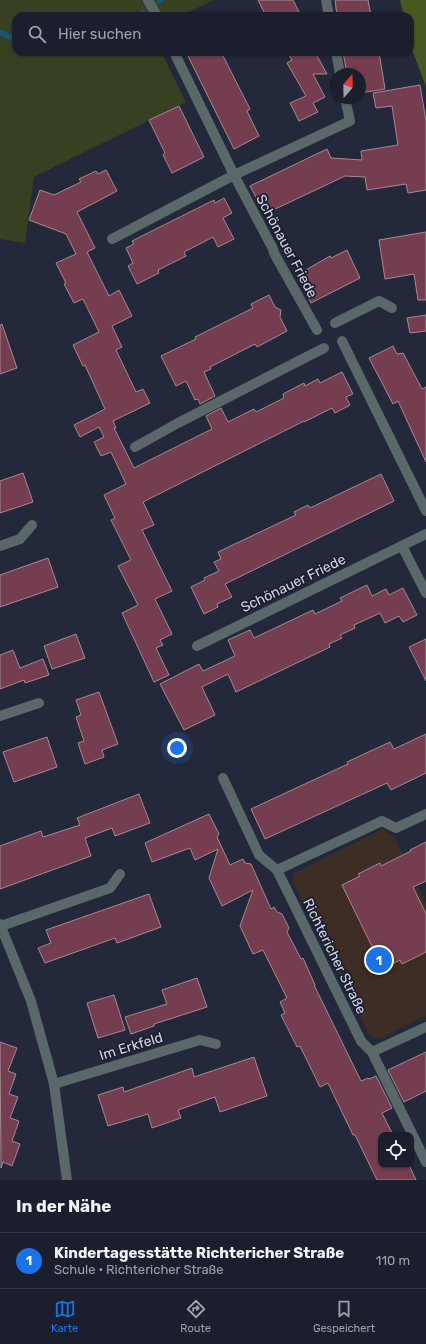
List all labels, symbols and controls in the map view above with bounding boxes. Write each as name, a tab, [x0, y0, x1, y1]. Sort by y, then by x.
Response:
search box	[12, 12, 414, 56]
icon: search	[26, 23, 48, 45]
text: Hier suchen	[58, 25, 141, 43]
north arrow	[330, 68, 366, 104]
street label: Schönauer Friede	[252, 192, 321, 301]
street label: Schönauer Friede	[238, 551, 349, 616]
your location	[167, 738, 187, 758]
street label: Richtericher Straße	[299, 896, 370, 1017]
pin: 1	[366, 945, 392, 975]
street label: Im Erkfeld	[97, 1029, 165, 1064]
map controls	[378, 1132, 414, 1168]
button: locate	[378, 1132, 414, 1168]
text: In der Nähe	[16, 1196, 111, 1216]
text: Kindertagesstätte Richtericher Straße	[54, 1244, 344, 1262]
text: 1	[26, 1253, 32, 1268]
text: 110 m	[376, 1253, 410, 1268]
text: Schule · Richtericher Straße	[54, 1262, 224, 1277]
tab: Karte	[51, 1298, 78, 1335]
tab: Route	[180, 1298, 211, 1335]
tab: Gespeichert	[313, 1298, 375, 1335]

